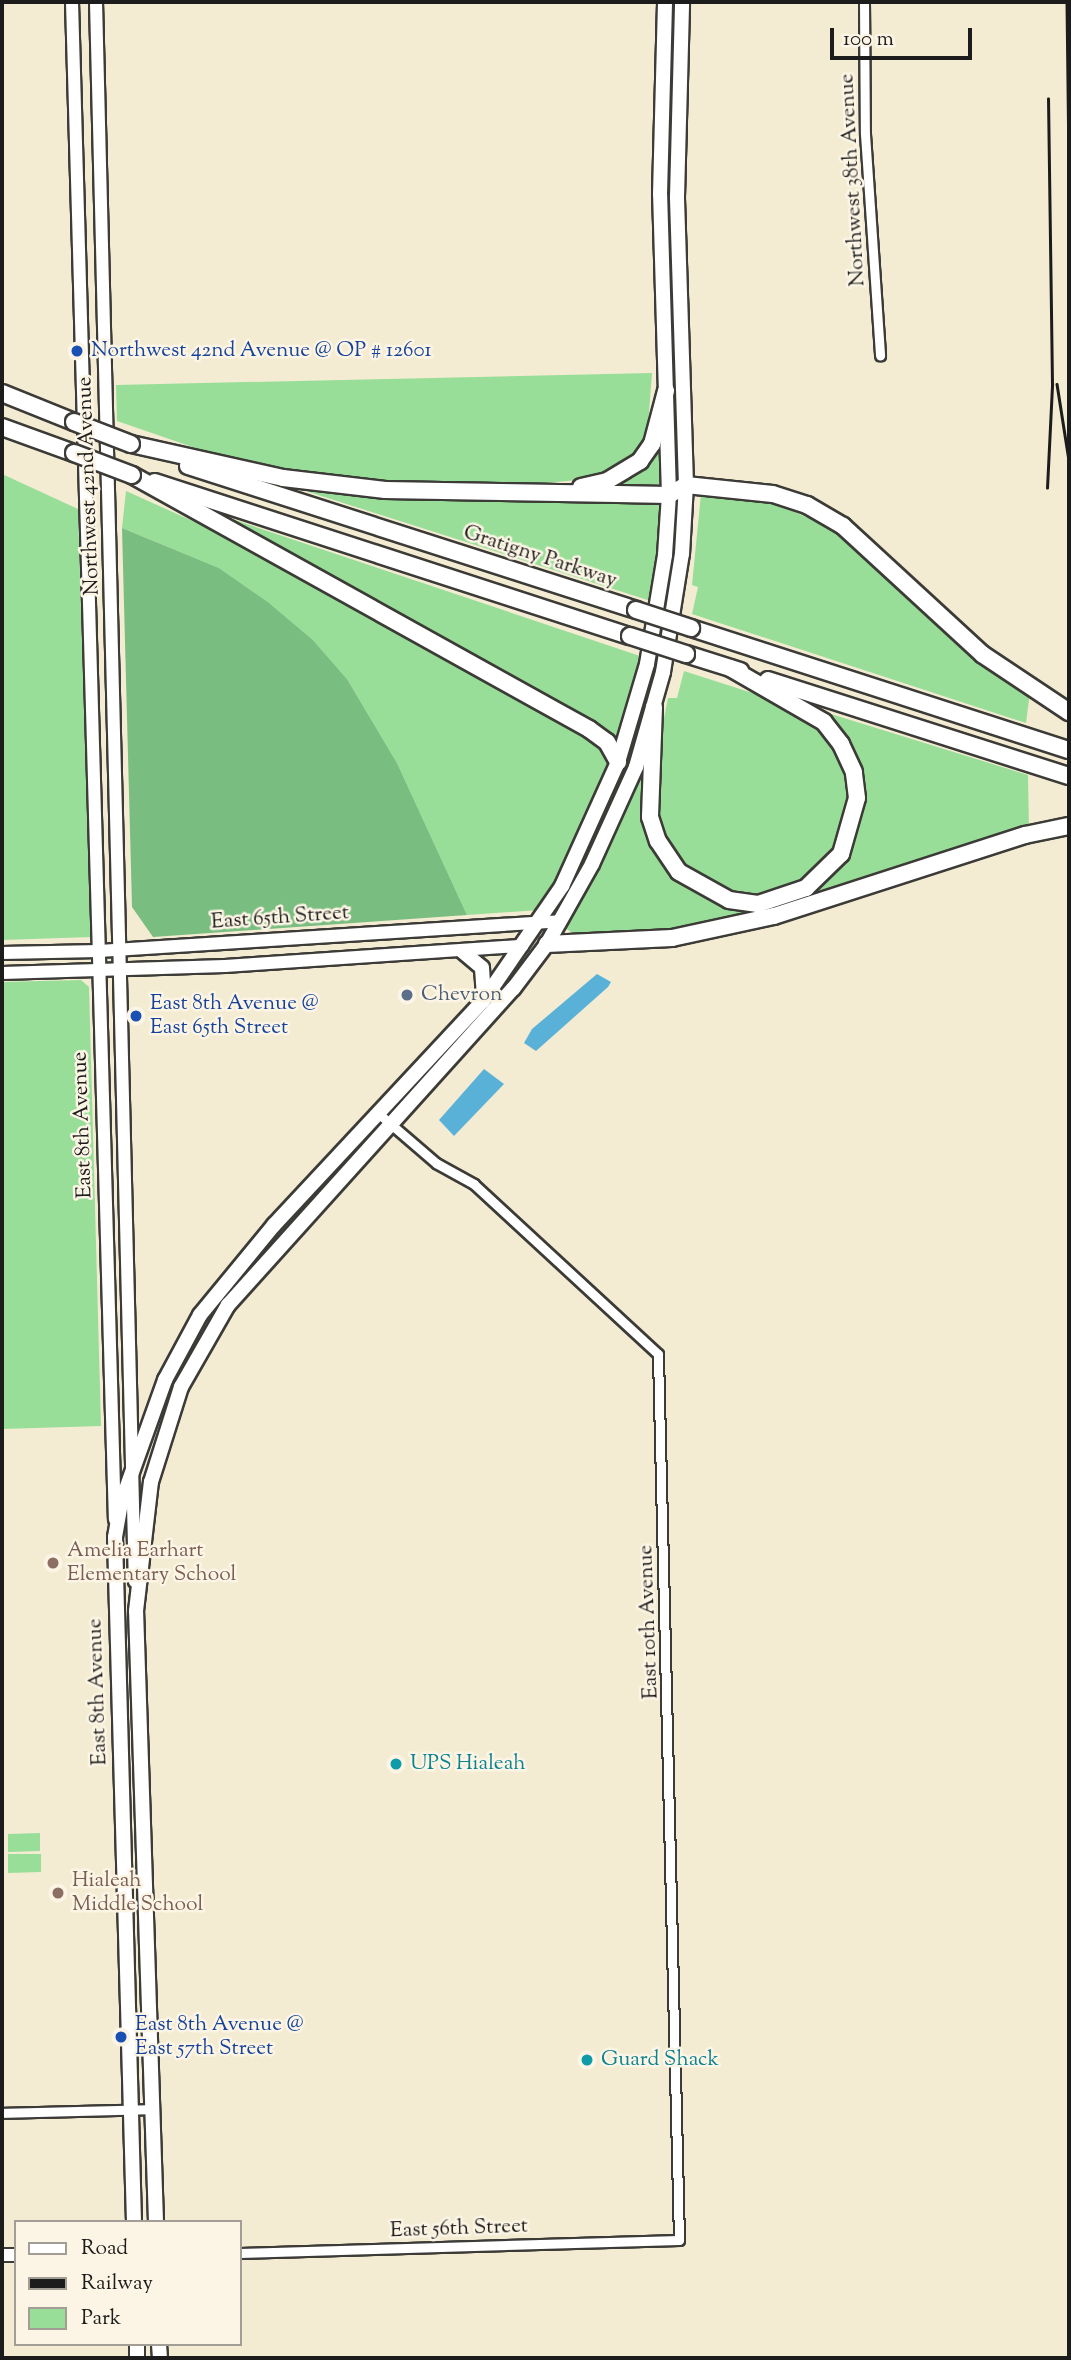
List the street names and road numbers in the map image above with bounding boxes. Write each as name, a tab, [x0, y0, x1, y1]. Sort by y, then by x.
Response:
street label: Northwest 38th Avenue	[835, 73, 871, 287]
street label: Northwest 42nd Avenue	[73, 376, 105, 596]
street label: Gratigny Parkway	[460, 520, 620, 594]
street label: East 65th Street	[210, 901, 350, 935]
street label: East 8th Avenue	[68, 1051, 98, 1199]
street label: East 10th Avenue	[634, 1544, 664, 1700]
street label: East 8th Avenue	[83, 1618, 113, 1766]
street label: East 56th Street	[390, 2214, 528, 2244]

